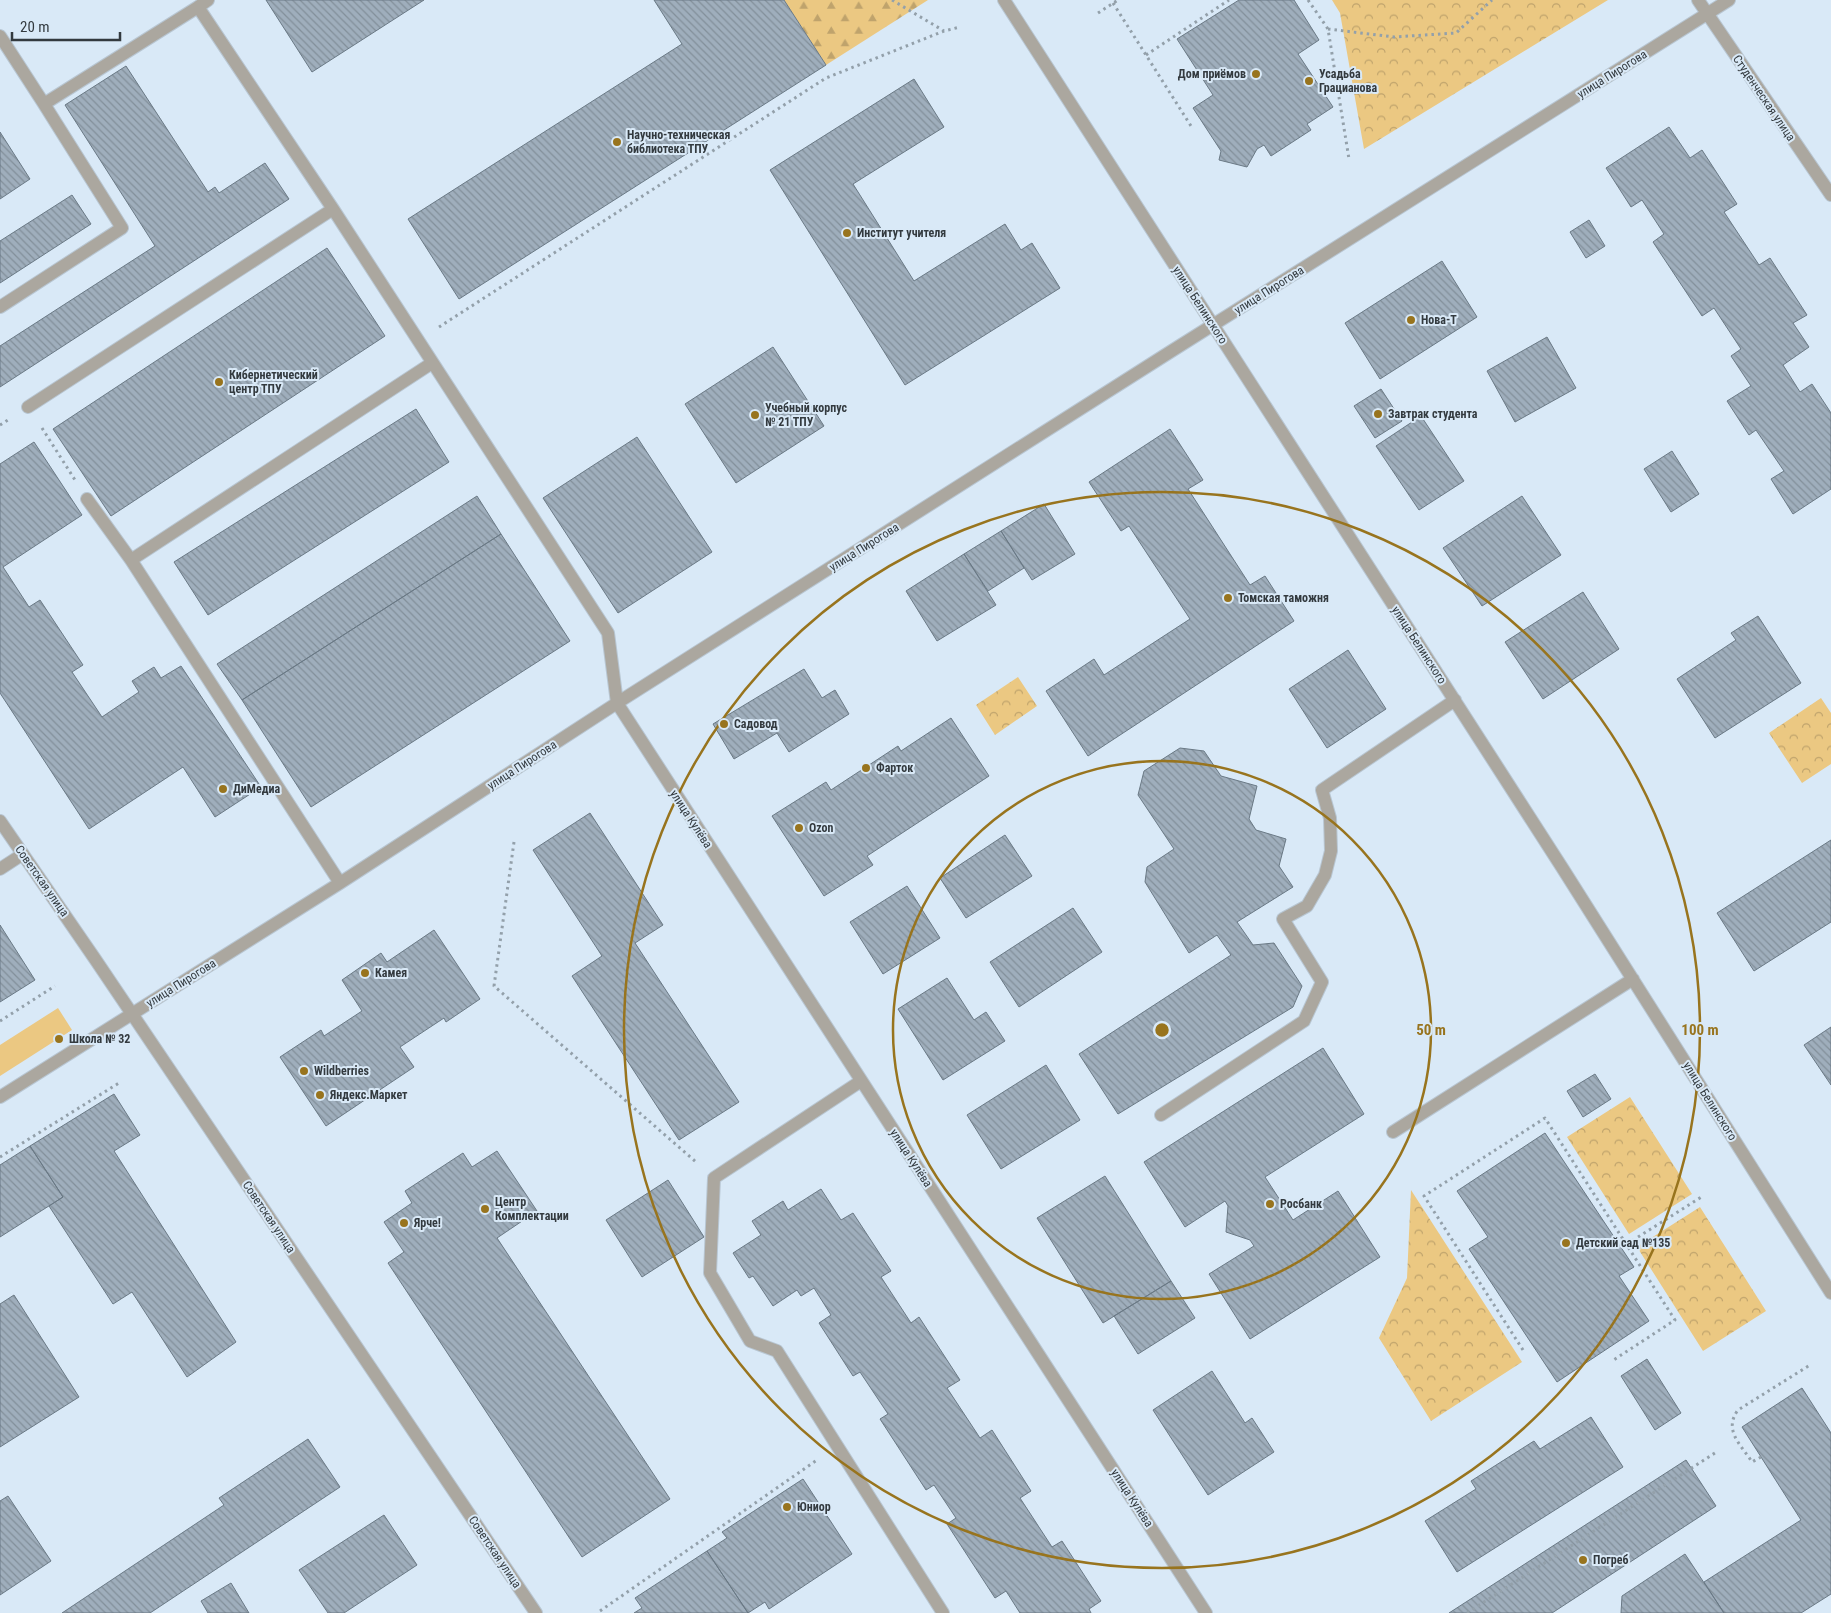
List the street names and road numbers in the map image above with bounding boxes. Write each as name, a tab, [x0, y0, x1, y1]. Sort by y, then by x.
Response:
street label: улица Пирогова	[1575, 47, 1650, 101]
street label: Студенческая улица	[1730, 52, 1798, 144]
street label: улица Белинского	[1170, 263, 1230, 347]
street label: улица Пирогова	[1232, 263, 1307, 317]
street label: улица Пирогова	[827, 520, 902, 574]
street label: улица Белинского	[1389, 603, 1449, 687]
street label: улица Пирогова	[485, 737, 559, 793]
street label: улица Кулёва	[667, 787, 715, 851]
street label: Советская улица	[12, 843, 72, 919]
street label: улица Пирогова	[144, 956, 219, 1010]
street label: улица Белинского	[1680, 1059, 1740, 1143]
street label: улица Кулёва	[887, 1126, 935, 1190]
street label: Советская улица	[240, 1178, 298, 1256]
street label: улица Кулёва	[1108, 1466, 1156, 1530]
street label: Советская улица	[466, 1513, 524, 1591]

